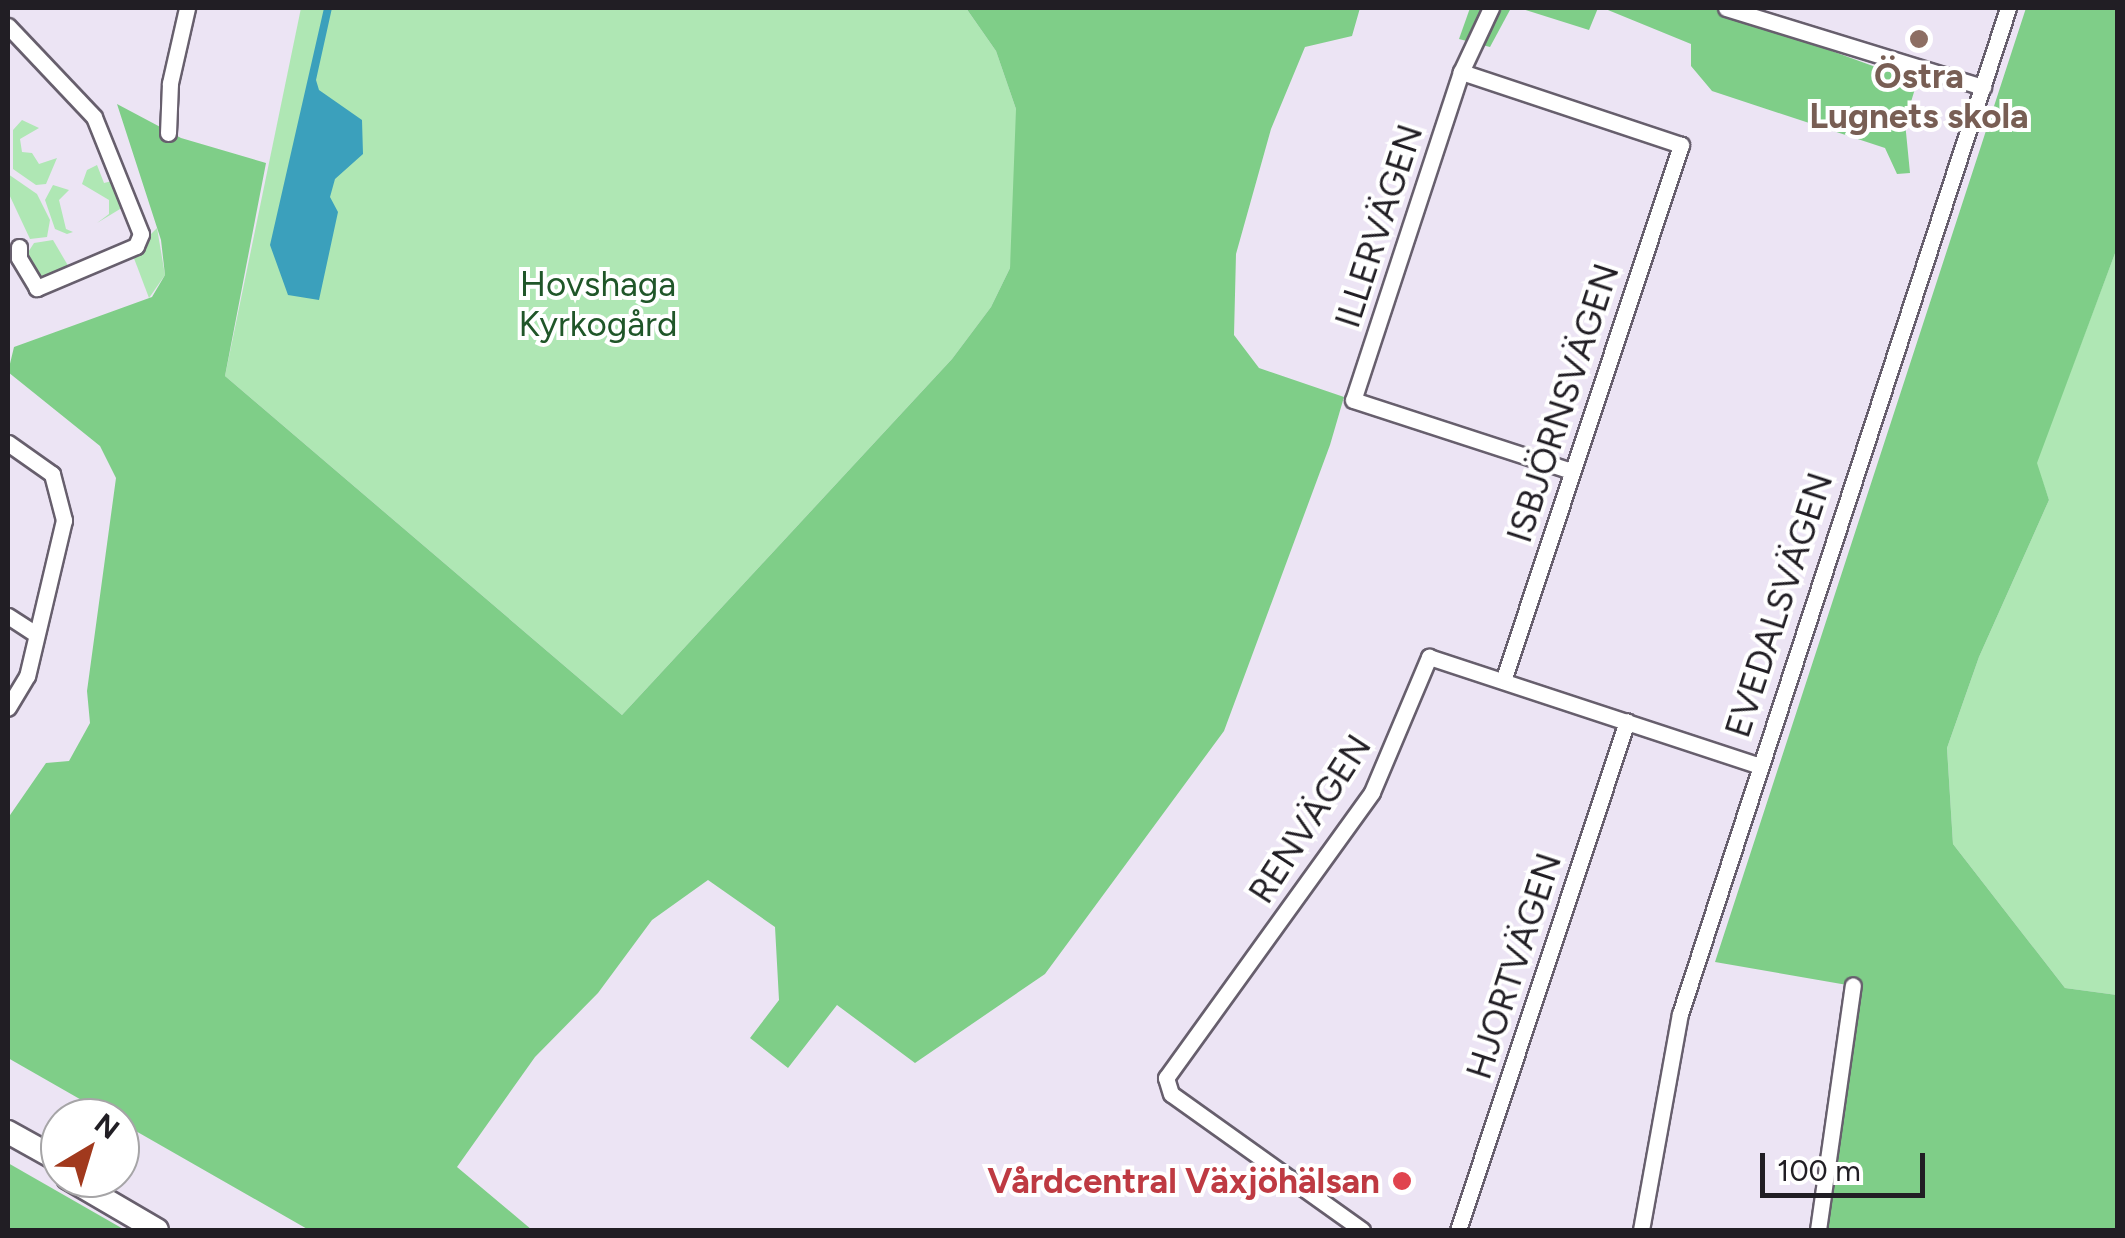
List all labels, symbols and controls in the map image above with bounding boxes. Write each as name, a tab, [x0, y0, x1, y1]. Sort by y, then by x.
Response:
marker: Östra Lugnets skola	[1908, 28, 1930, 50]
place label: Östra Lugnets skola	[1809, 55, 2029, 137]
street label: ILLERVÄGEN	[1326, 119, 1432, 333]
street label: ISBJÖRNSVÄGEN	[1498, 258, 1628, 548]
park label: Hovshaga Kyrkogård	[519, 263, 677, 345]
street label: EVEDALSVÄGEN	[1716, 467, 1842, 743]
street label: RENVÄGEN	[1240, 727, 1380, 911]
street label: HJORTVÄGEN	[1458, 848, 1570, 1084]
north arrow	[40, 1098, 140, 1198]
text: N	[88, 1106, 126, 1146]
scale bar	[1765, 1133, 1930, 1195]
text: 100 m	[1777, 1152, 1861, 1189]
place label: Vårdcentral Växjöhälsan	[987, 1160, 1380, 1202]
marker: Vårdcentral Växjöhälsan	[1389, 1168, 1415, 1194]

